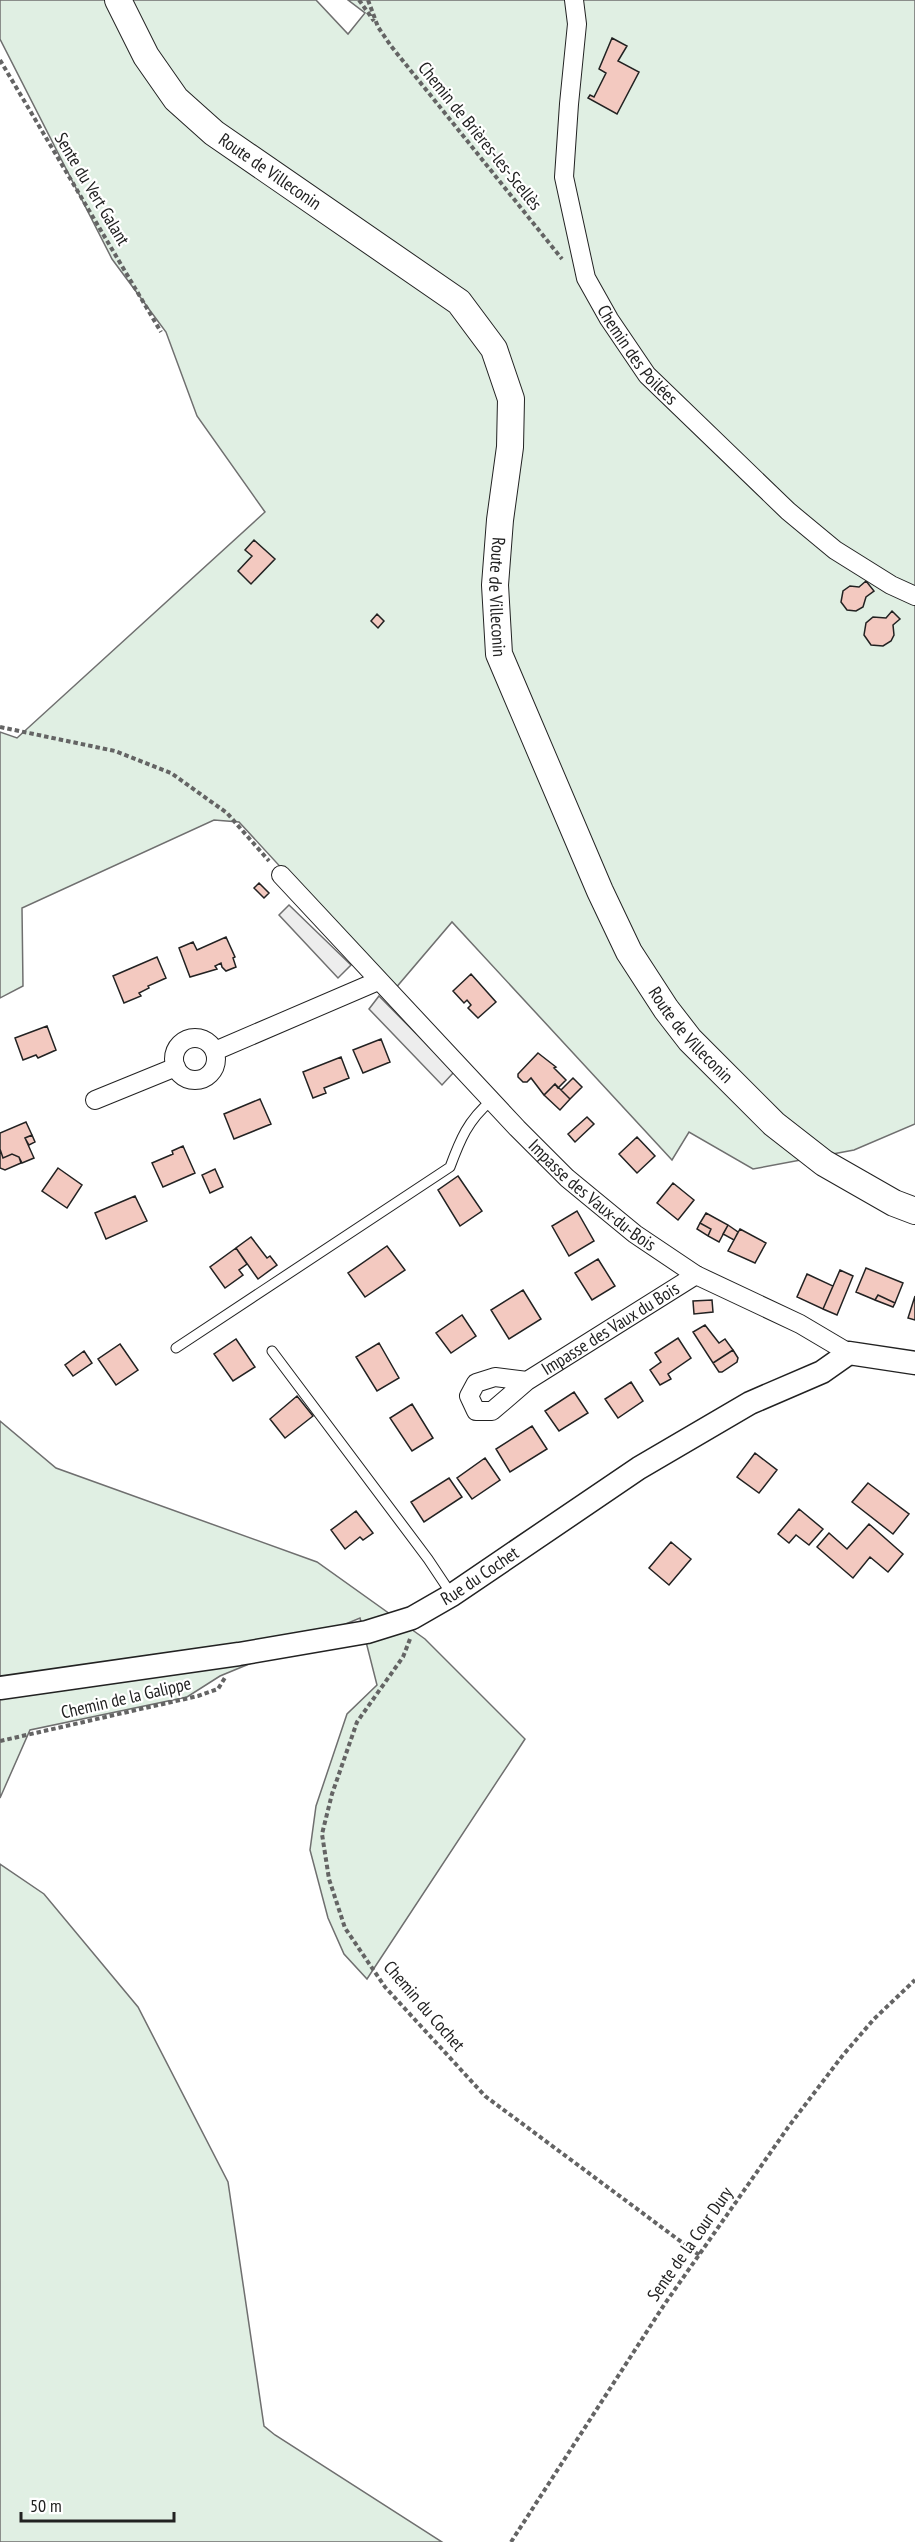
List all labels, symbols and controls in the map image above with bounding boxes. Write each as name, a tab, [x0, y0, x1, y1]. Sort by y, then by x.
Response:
street label: Chemin de Brières-les-Scellès	[413, 57, 547, 215]
street label: Sente du Vert Galant	[50, 128, 135, 249]
street label: Route de Villeconin	[214, 128, 326, 215]
street label: Chemin des Poilées	[592, 301, 683, 410]
street label: Route de Villeconin	[484, 536, 511, 657]
street label: Route de Villeconin	[644, 982, 738, 1088]
street label: Impasse des Vaux-du-Bois	[524, 1134, 661, 1256]
street label: Impasse des Vaux du Bois	[537, 1276, 683, 1380]
street label: Rue du Cochet	[436, 1541, 523, 1610]
street label: Chemin de la Galippe	[59, 1671, 193, 1724]
street label: Chemin du Cochet	[379, 1956, 470, 2056]
street label: Sente de la Cour Dury	[642, 2182, 738, 2305]
scale bar	[21, 2485, 174, 2523]
text: 50 m	[30, 2494, 62, 2517]

